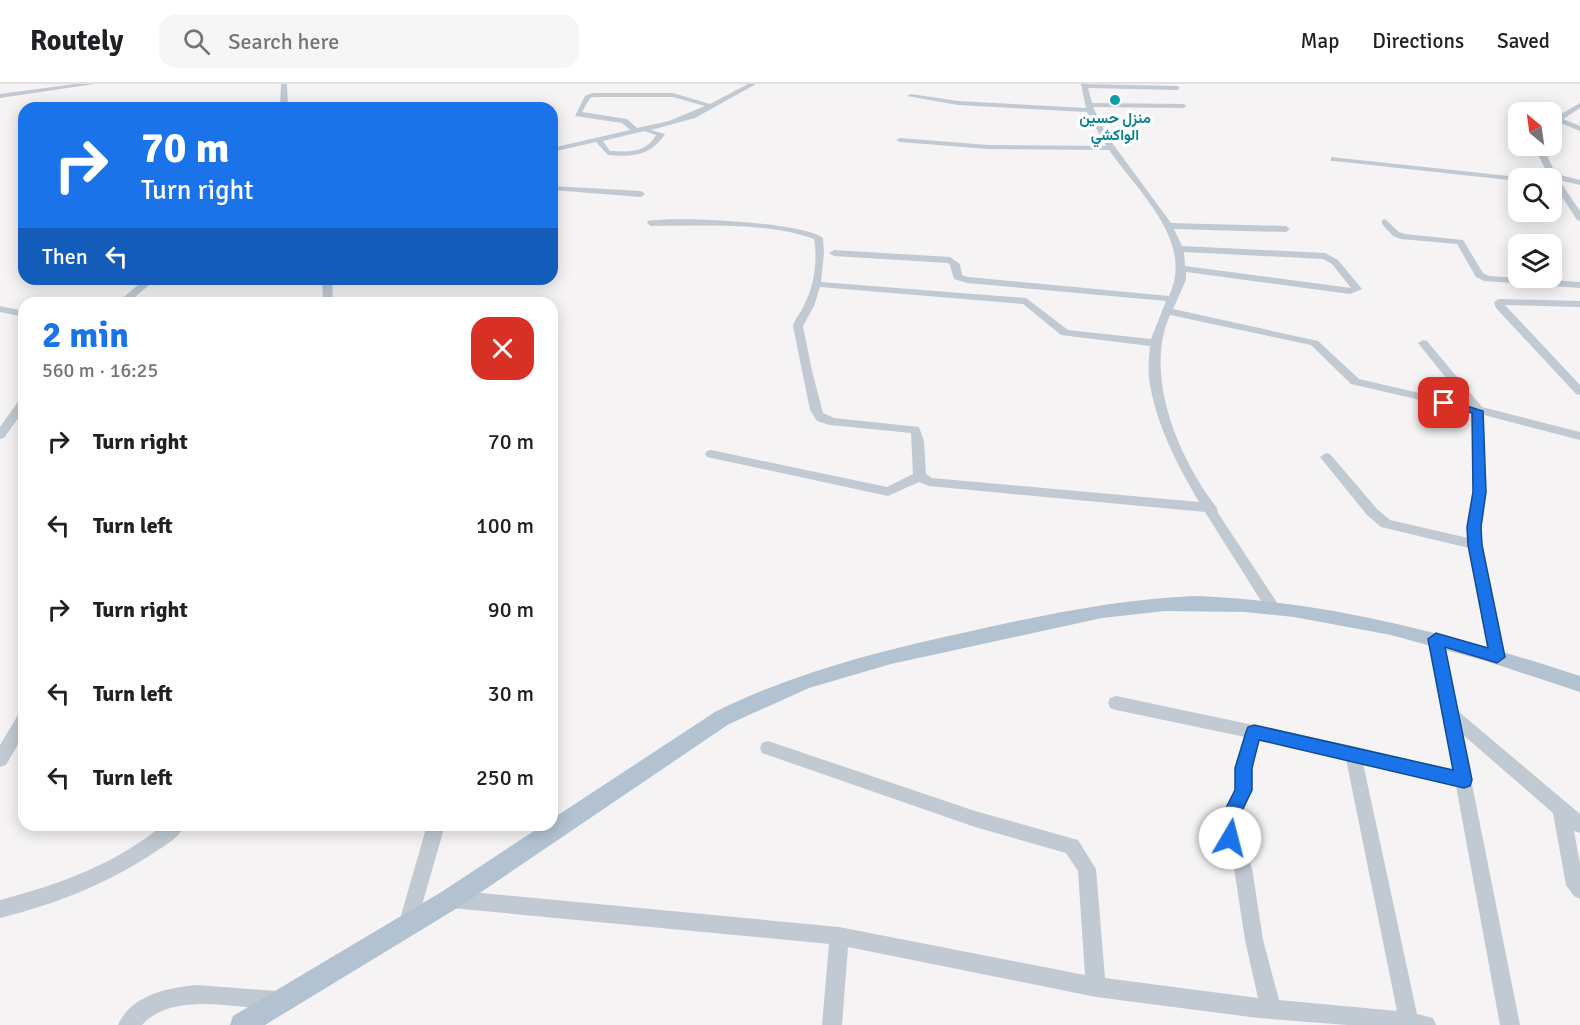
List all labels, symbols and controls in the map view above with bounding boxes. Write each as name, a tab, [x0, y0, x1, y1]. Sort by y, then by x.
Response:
search box	[159, 14, 579, 68]
text: Routely	[30, 24, 123, 58]
icon: search	[180, 25, 213, 58]
text: Search here	[228, 28, 339, 55]
text: Map	[1301, 28, 1339, 54]
text: Directions	[1372, 28, 1464, 54]
text: Saved	[1497, 28, 1550, 54]
marker: منزل حسين الواكشي	[1108, 93, 1122, 107]
north arrow	[1508, 102, 1562, 156]
map controls	[1508, 102, 1562, 288]
place label: منزل حسين الواكشي	[1079, 109, 1151, 148]
text: 70 m	[141, 123, 230, 174]
icon: right	[42, 126, 120, 204]
button: search	[1508, 168, 1562, 222]
text: Turn right	[141, 174, 254, 207]
button: layers	[1508, 234, 1562, 288]
icon: left	[100, 240, 133, 273]
text: Then	[42, 243, 88, 270]
text: 2 min	[42, 313, 129, 358]
button: close	[471, 317, 534, 380]
text: 560 m · 16:25	[42, 358, 158, 383]
pin	[1418, 377, 1469, 428]
icon: arrive	[1427, 386, 1460, 419]
icon: right	[42, 425, 75, 458]
text: Turn right	[93, 428, 188, 455]
text: 70 m	[488, 428, 534, 455]
icon: left	[42, 509, 75, 542]
text: Turn left	[93, 512, 173, 539]
text: 100 m	[476, 512, 534, 539]
icon: right	[42, 593, 75, 626]
text: Turn right	[93, 596, 188, 623]
text: 90 m	[488, 596, 534, 623]
icon: left	[42, 677, 75, 710]
text: Turn left	[93, 680, 173, 707]
text: 30 m	[488, 680, 534, 707]
icon: left	[42, 761, 75, 794]
text: Turn left	[93, 764, 173, 791]
text: 250 m	[476, 764, 534, 791]
position arrow	[1198, 806, 1262, 870]

